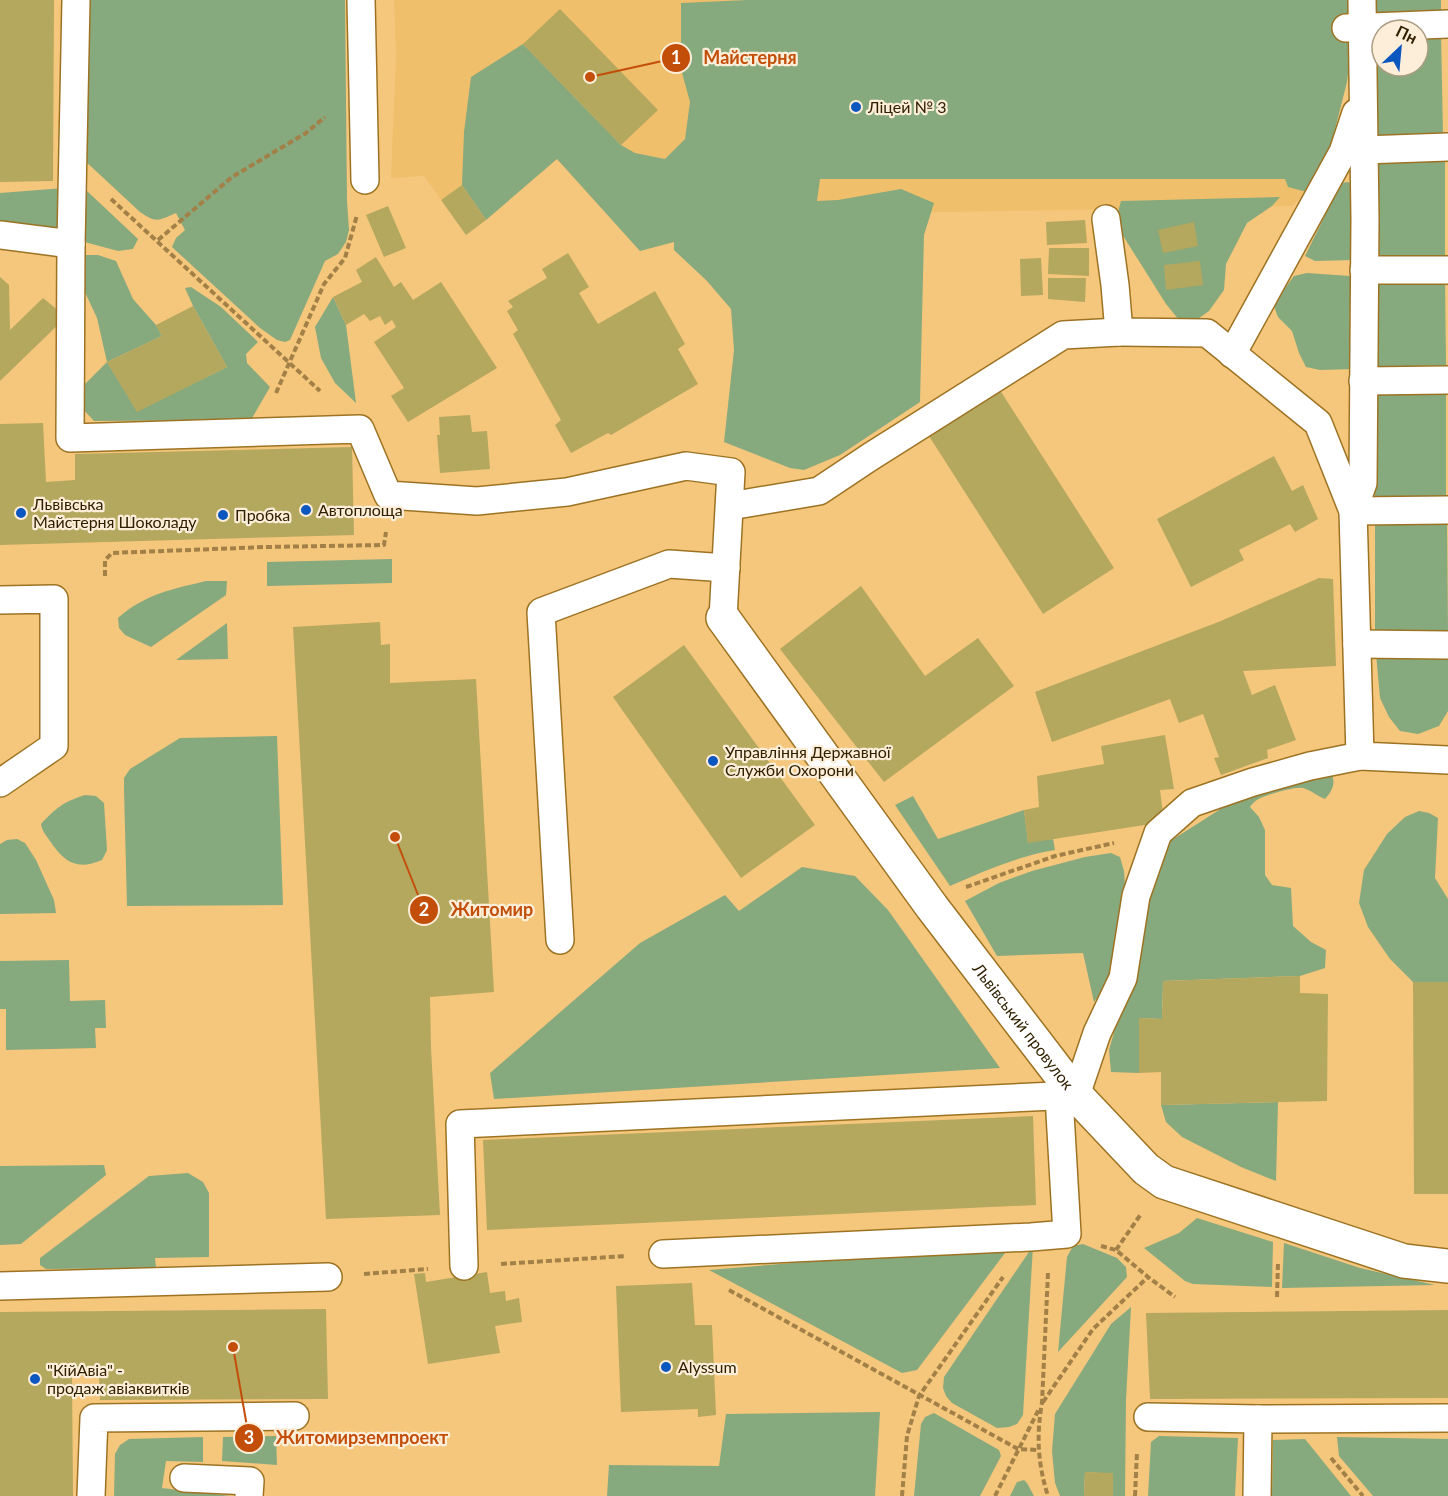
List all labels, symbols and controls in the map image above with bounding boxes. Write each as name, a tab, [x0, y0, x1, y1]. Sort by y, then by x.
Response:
north arrow	[1370, 18, 1430, 78]
text: Пн	[1393, 21, 1420, 47]
callout: Майстерня	[661, 40, 808, 76]
text: 1	[671, 46, 681, 68]
text: Майстерня	[703, 46, 797, 68]
place label: Ліцей № 3	[867, 97, 947, 116]
marker: Ліцей № 3	[849, 100, 863, 114]
place label: Львівська Майстерня Шоколаду	[32, 494, 197, 531]
place label: Автоплоща	[318, 500, 403, 519]
marker: Автоплоща	[299, 503, 313, 517]
place label: Пробка	[235, 505, 290, 524]
marker: Львівська Майстерня Шоколаду	[14, 506, 28, 520]
marker: Пробка	[216, 508, 230, 522]
place label: Управління Державної Служби Охорони	[725, 742, 892, 779]
marker: Управління Державної Служби Охорони	[706, 754, 720, 768]
callout: Житомир	[409, 892, 546, 928]
text: 2	[419, 898, 429, 920]
text: Житомир	[451, 898, 533, 920]
street label: Львівський провулок	[969, 958, 1079, 1094]
place label: Alyssum	[678, 1357, 737, 1376]
place label: "КійАвіа" - продаж авіаквитків	[47, 1360, 190, 1397]
marker: Alyssum	[659, 1360, 673, 1374]
marker: "КійАвіа" - продаж авіаквитків	[28, 1372, 42, 1386]
callout: Житомирземпроект	[234, 1420, 461, 1456]
text: 3	[244, 1426, 254, 1448]
text: Житомирземпроект	[276, 1426, 449, 1448]

